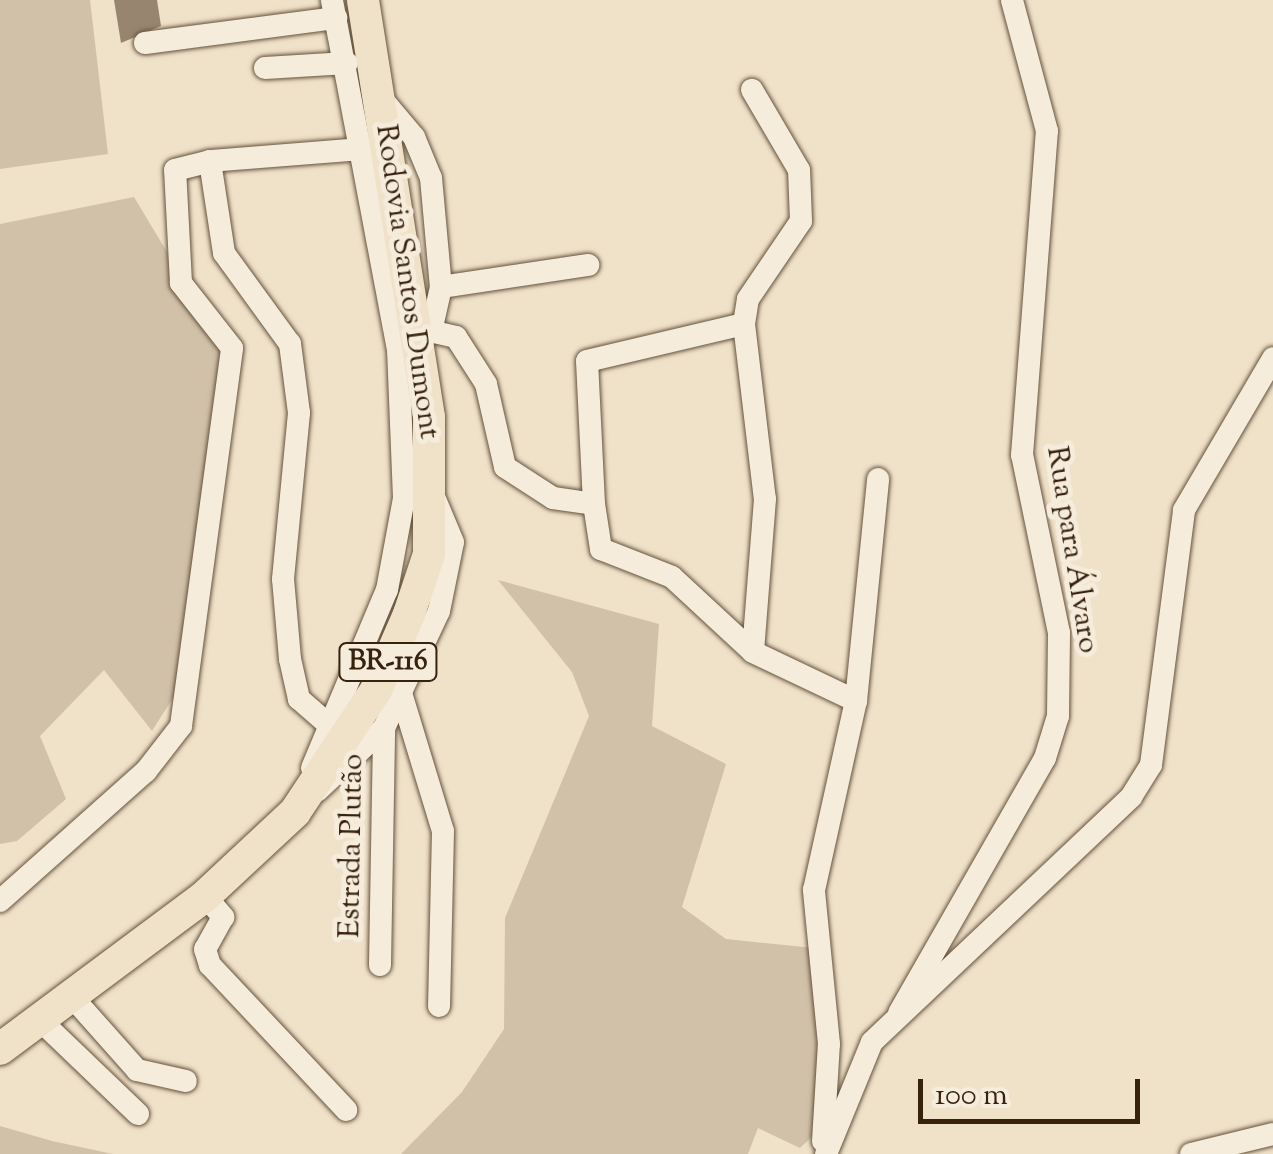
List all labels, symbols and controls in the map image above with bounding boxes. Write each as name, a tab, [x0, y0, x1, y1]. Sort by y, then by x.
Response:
street label: Rodovia Santos Dumont	[366, 122, 446, 442]
street label: Rua para Álvaro	[1037, 444, 1105, 656]
road number: BR-116	[338, 639, 438, 685]
street label: Estrada Plutão	[333, 754, 373, 938]
scale bar	[923, 1059, 1146, 1121]
text: 100 m	[935, 1075, 1008, 1118]

